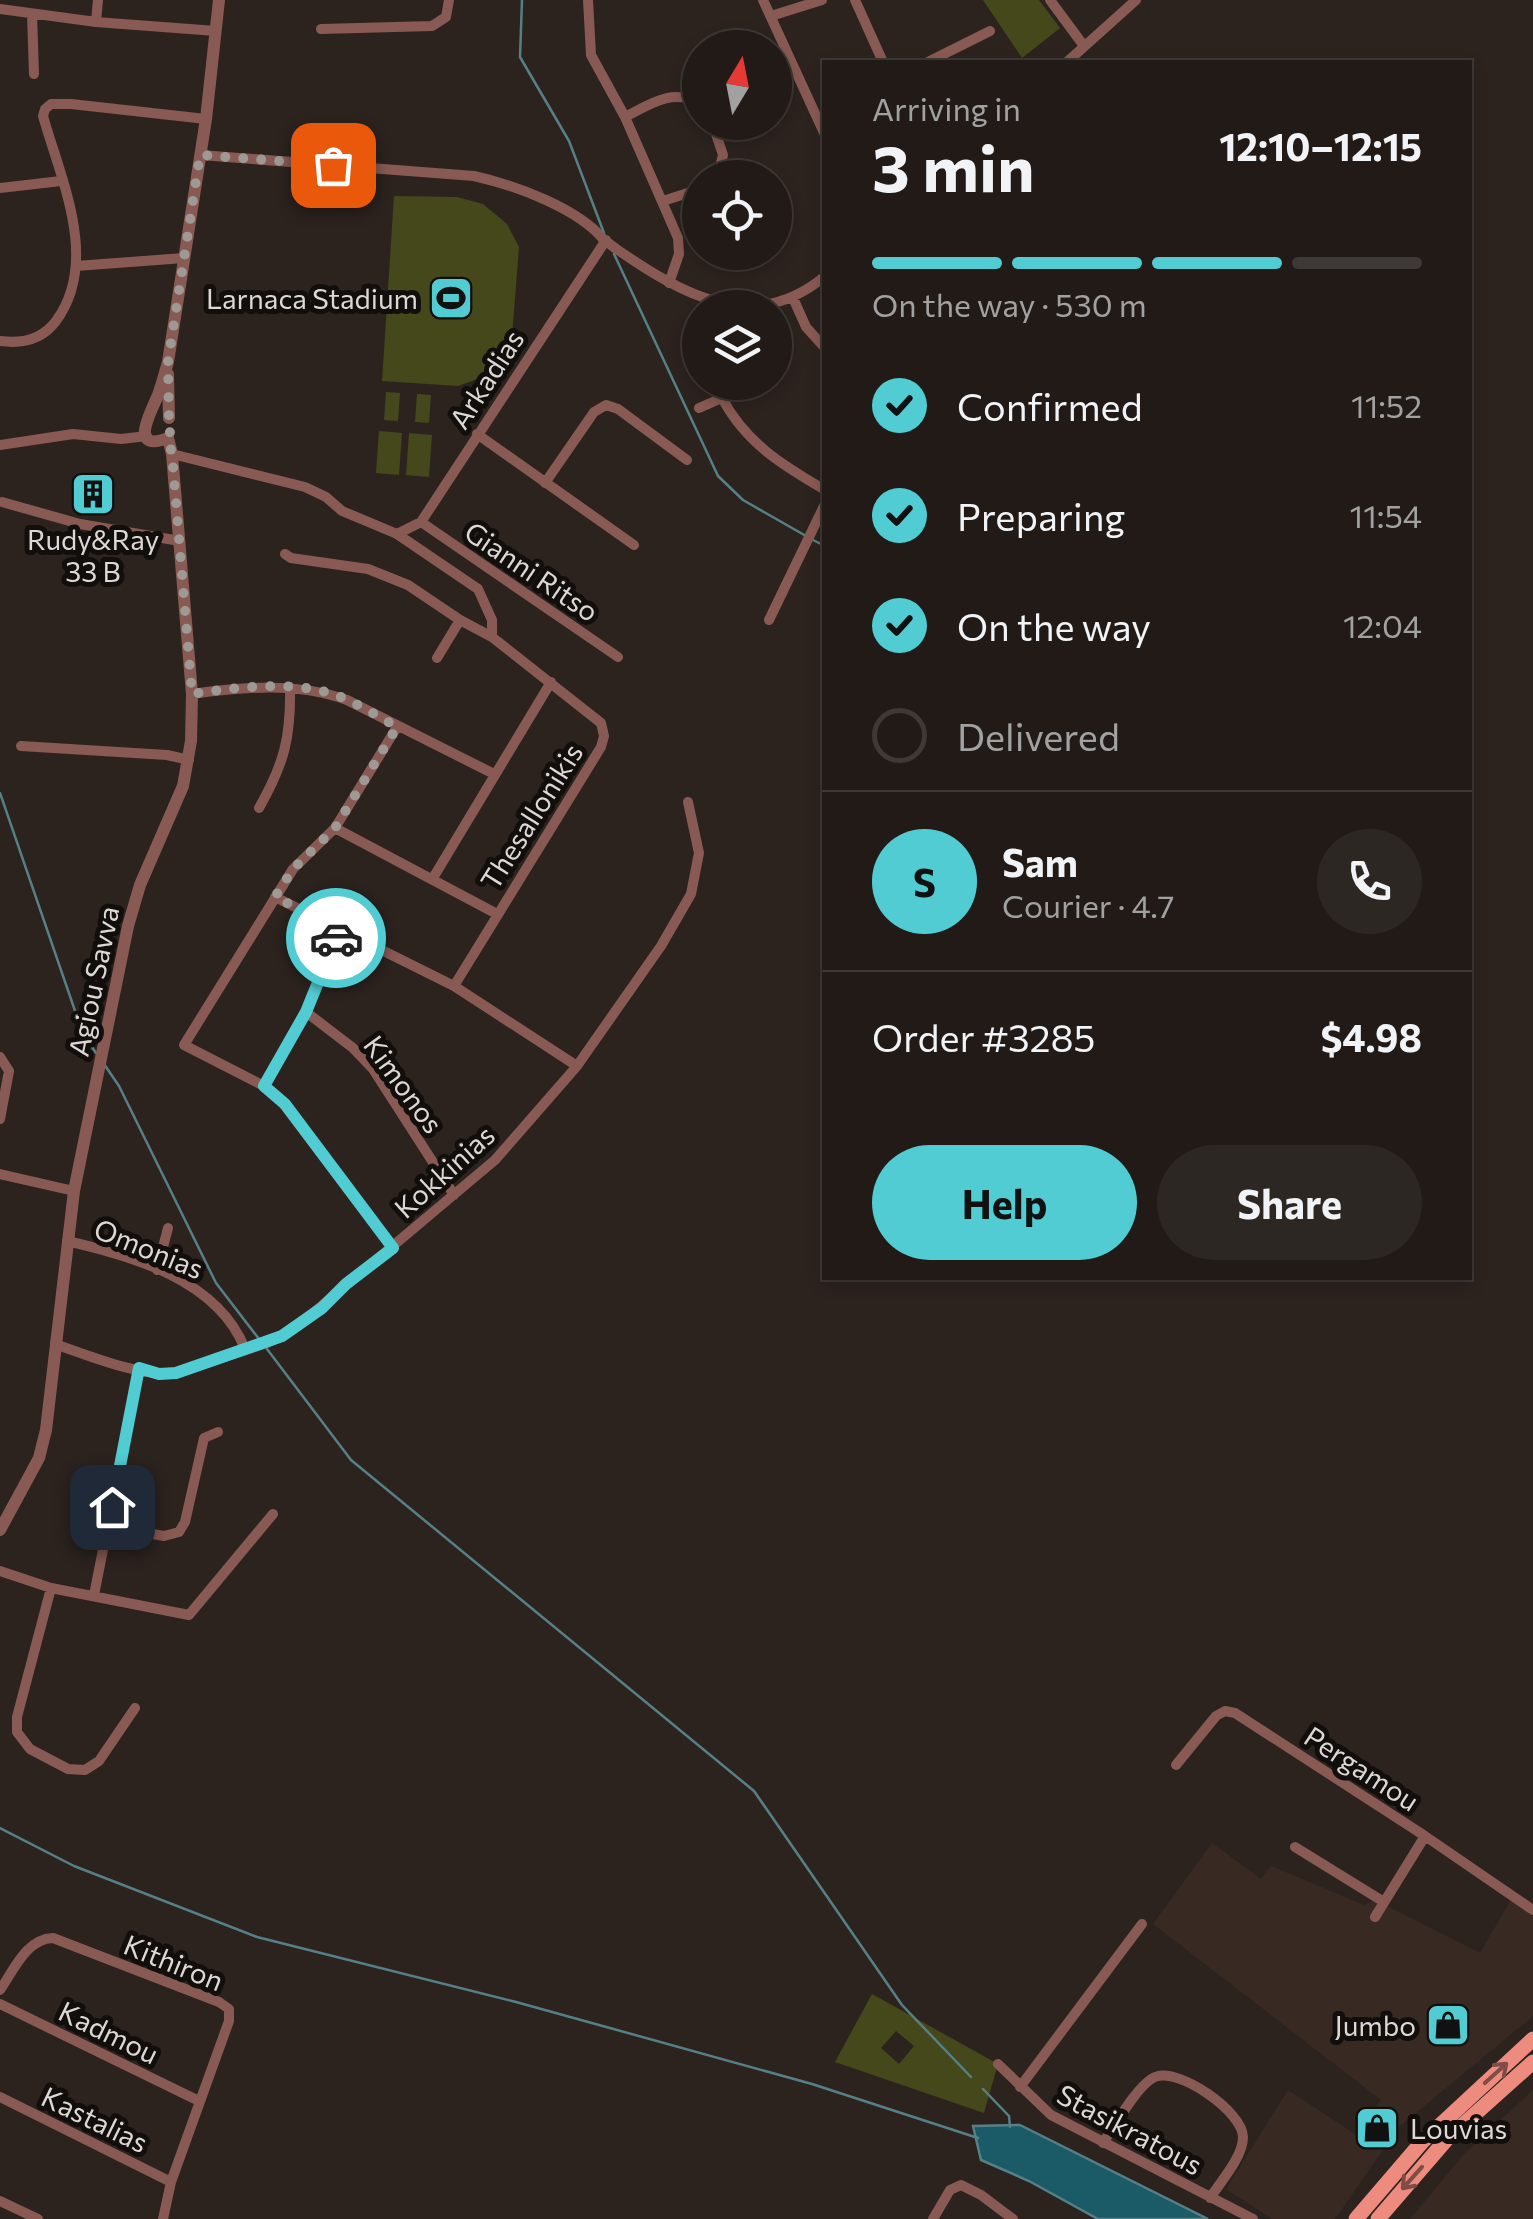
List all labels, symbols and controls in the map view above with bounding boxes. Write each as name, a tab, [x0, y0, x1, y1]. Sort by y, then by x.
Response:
north arrow	[682, 30, 792, 140]
map controls	[682, 30, 792, 400]
text: Arriving in	[872, 88, 1021, 128]
text: 12:10–12:15	[1219, 122, 1422, 169]
pin	[291, 123, 376, 208]
text: 3 min	[872, 126, 1035, 205]
icon: bag	[306, 138, 361, 193]
button: locate	[682, 160, 792, 270]
sports icon: Larnaca Stadium	[428, 275, 474, 321]
place label: Larnaca Stadium	[206, 281, 418, 315]
text: On the way · 530 m	[872, 284, 1147, 324]
button: layers	[682, 290, 792, 400]
street label: Arkadias	[441, 323, 531, 435]
icon: check	[872, 378, 927, 433]
text: Confirmed	[957, 382, 1143, 429]
text: 11:52	[1351, 385, 1422, 425]
building icon: Rudy&Ray 33 B	[70, 471, 116, 517]
icon: check	[872, 488, 927, 543]
text: Preparing	[957, 492, 1125, 539]
text: 11:54	[1350, 495, 1422, 535]
street label: Gianni Ritso	[459, 514, 605, 628]
place label: Rudy&Ray 33 B	[27, 522, 159, 588]
icon: check	[872, 598, 927, 653]
text: On the way	[957, 602, 1151, 649]
text: 12:04	[1343, 605, 1422, 645]
text: Delivered	[957, 712, 1120, 759]
street label: Thesallonikis	[473, 737, 589, 895]
button: phone	[1317, 829, 1422, 934]
text: Sam	[1002, 838, 1078, 885]
text: S	[913, 858, 936, 905]
text: Courier · 4.7	[1002, 885, 1175, 925]
courier	[286, 888, 386, 988]
street label: Agiou Savva	[61, 903, 125, 1059]
icon: car	[309, 911, 364, 966]
text: Order #3285	[872, 1013, 1095, 1060]
text: $4.98	[1321, 1013, 1422, 1060]
street label: Kimonos	[357, 1029, 451, 1139]
street label: Kokkinias	[387, 1117, 501, 1225]
button: Help	[872, 1145, 1137, 1260]
button: Share	[1157, 1145, 1422, 1260]
street label: Omonias	[89, 1211, 209, 1285]
pin	[70, 1465, 155, 1550]
icon: home	[85, 1480, 140, 1535]
street label: Pergamou	[1298, 1718, 1426, 1818]
street label: Kithiron	[119, 1927, 229, 1997]
street label: Kadmou	[54, 1993, 164, 2071]
shop icon: Jumbo	[1425, 2002, 1471, 2048]
place label: Jumbo	[1334, 2008, 1416, 2042]
one-way arrow	[1483, 2062, 1508, 2085]
street label: Stasikratous	[1052, 2077, 1208, 2181]
street label: Kastalias	[36, 2079, 154, 2159]
shop icon: Louvias	[1354, 2105, 1400, 2151]
place label: Louvias	[1410, 2111, 1507, 2145]
one-way arrow	[1401, 2165, 1424, 2190]

